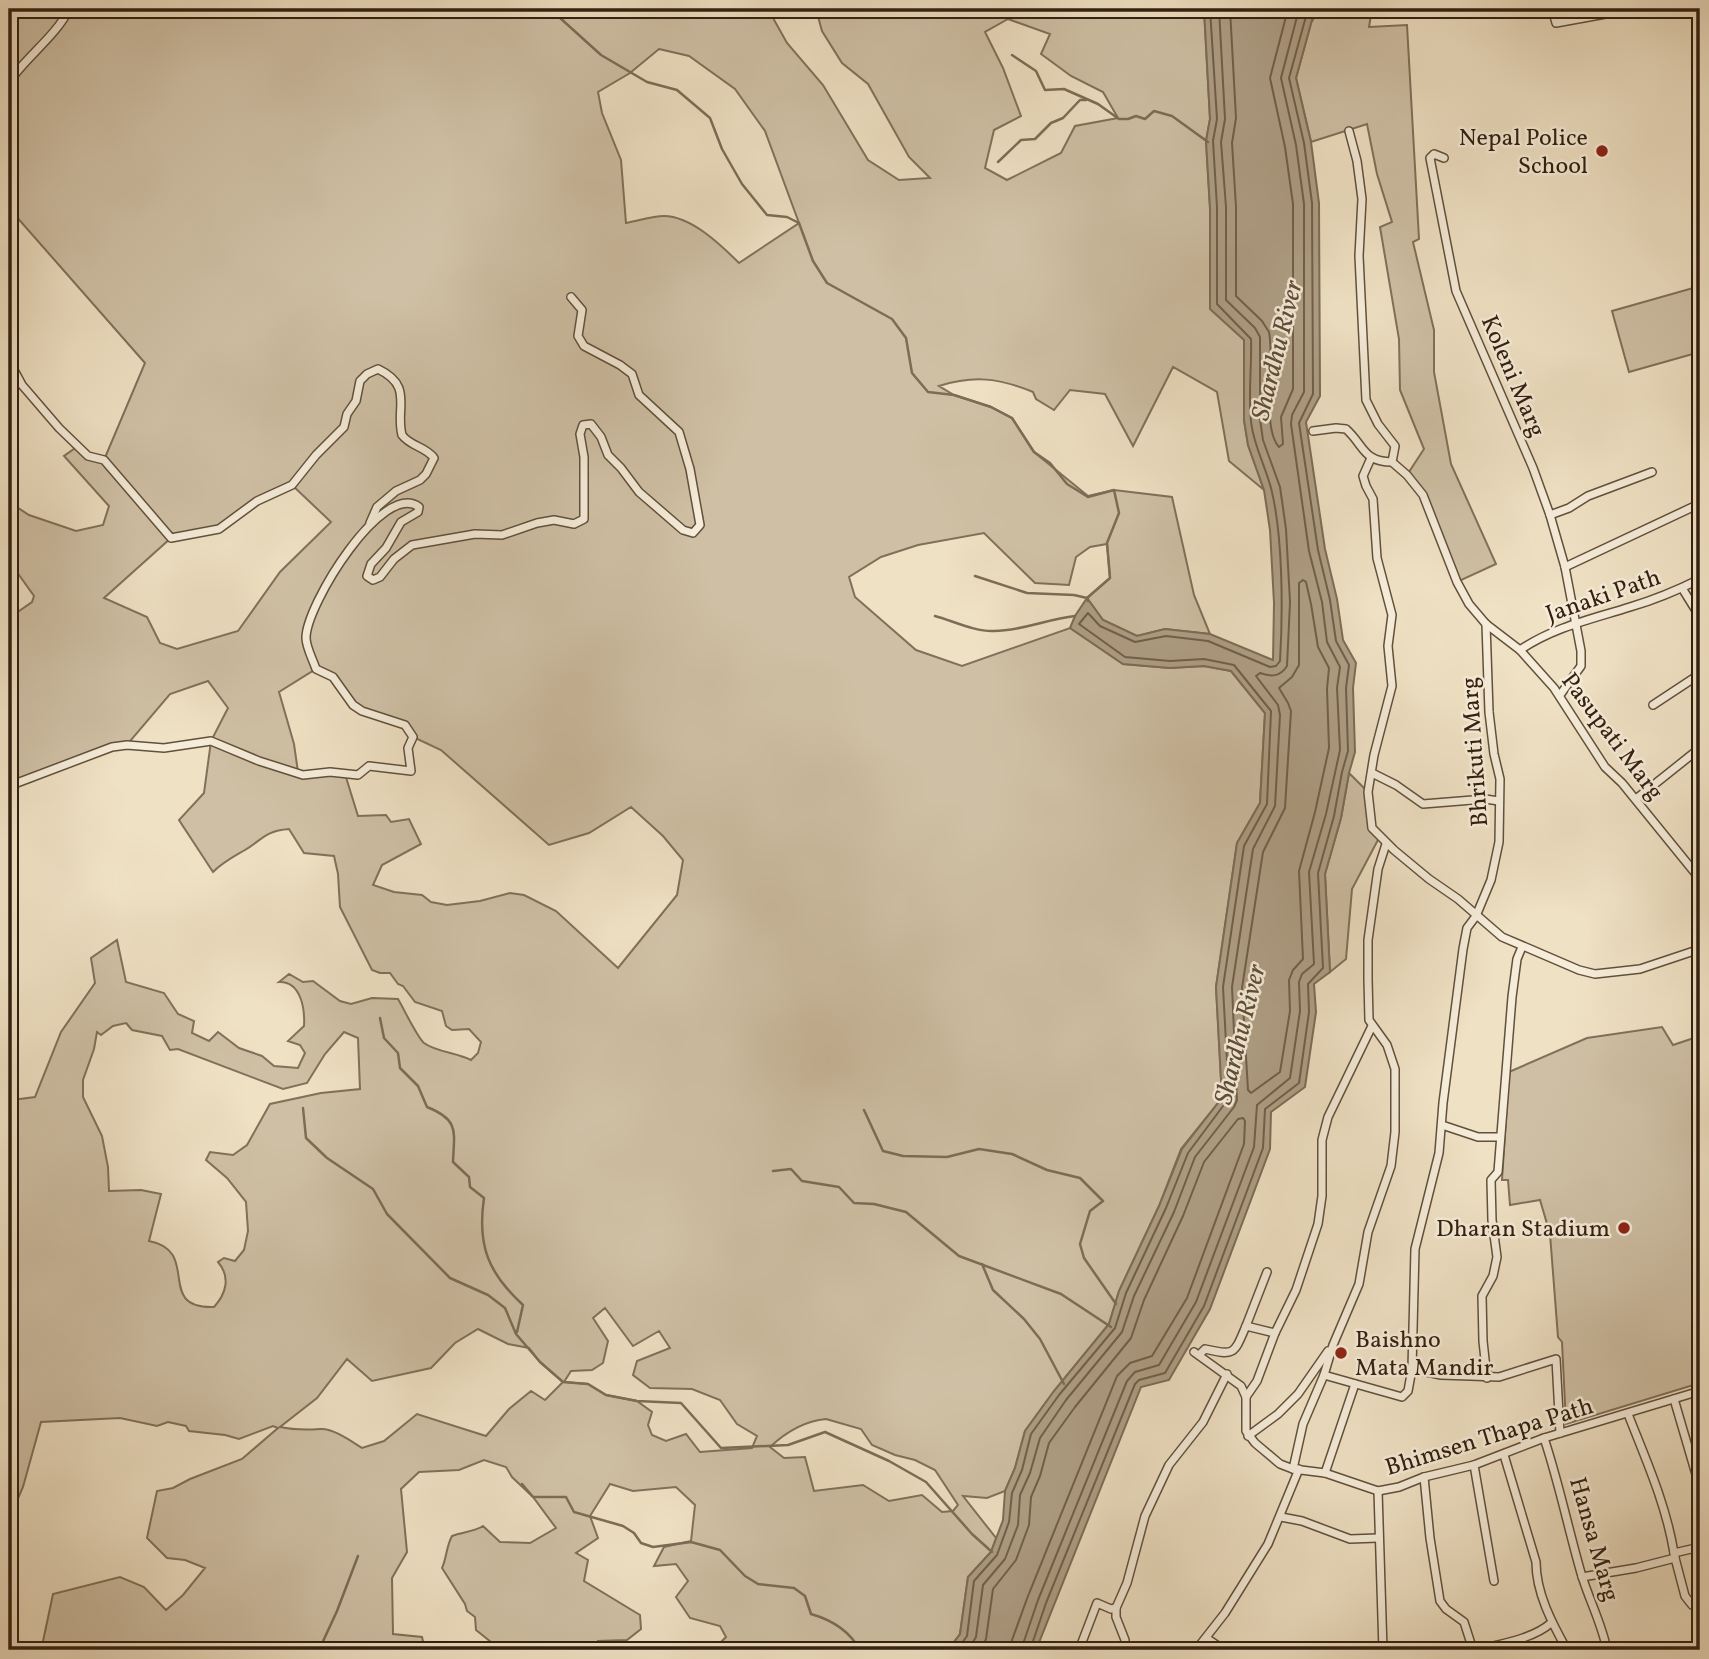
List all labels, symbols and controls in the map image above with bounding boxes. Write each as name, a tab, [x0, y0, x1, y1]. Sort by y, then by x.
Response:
place label: Nepal Police School	[1459, 122, 1588, 184]
marker: Nepal Police School	[1594, 143, 1610, 159]
water label: Shardhu River	[1243, 276, 1313, 424]
street label: Koleni Marg	[1471, 311, 1553, 443]
street label: Janaki Path	[1542, 561, 1666, 632]
street label: Pasupati Marg	[1552, 666, 1671, 808]
street label: Bhrikuti Marg	[1454, 676, 1498, 828]
water label: Shardhu River	[1206, 960, 1276, 1108]
place label: Dharan Stadium	[1436, 1213, 1610, 1247]
marker: Dharan Stadium	[1616, 1220, 1632, 1236]
place label: Baishno Mata Mandir	[1355, 1324, 1494, 1386]
marker: Baishno Mata Mandir	[1333, 1345, 1349, 1361]
street label: Bhimsen Thapa Path	[1381, 1390, 1598, 1486]
street label: Hansa Marg	[1559, 1473, 1627, 1606]

